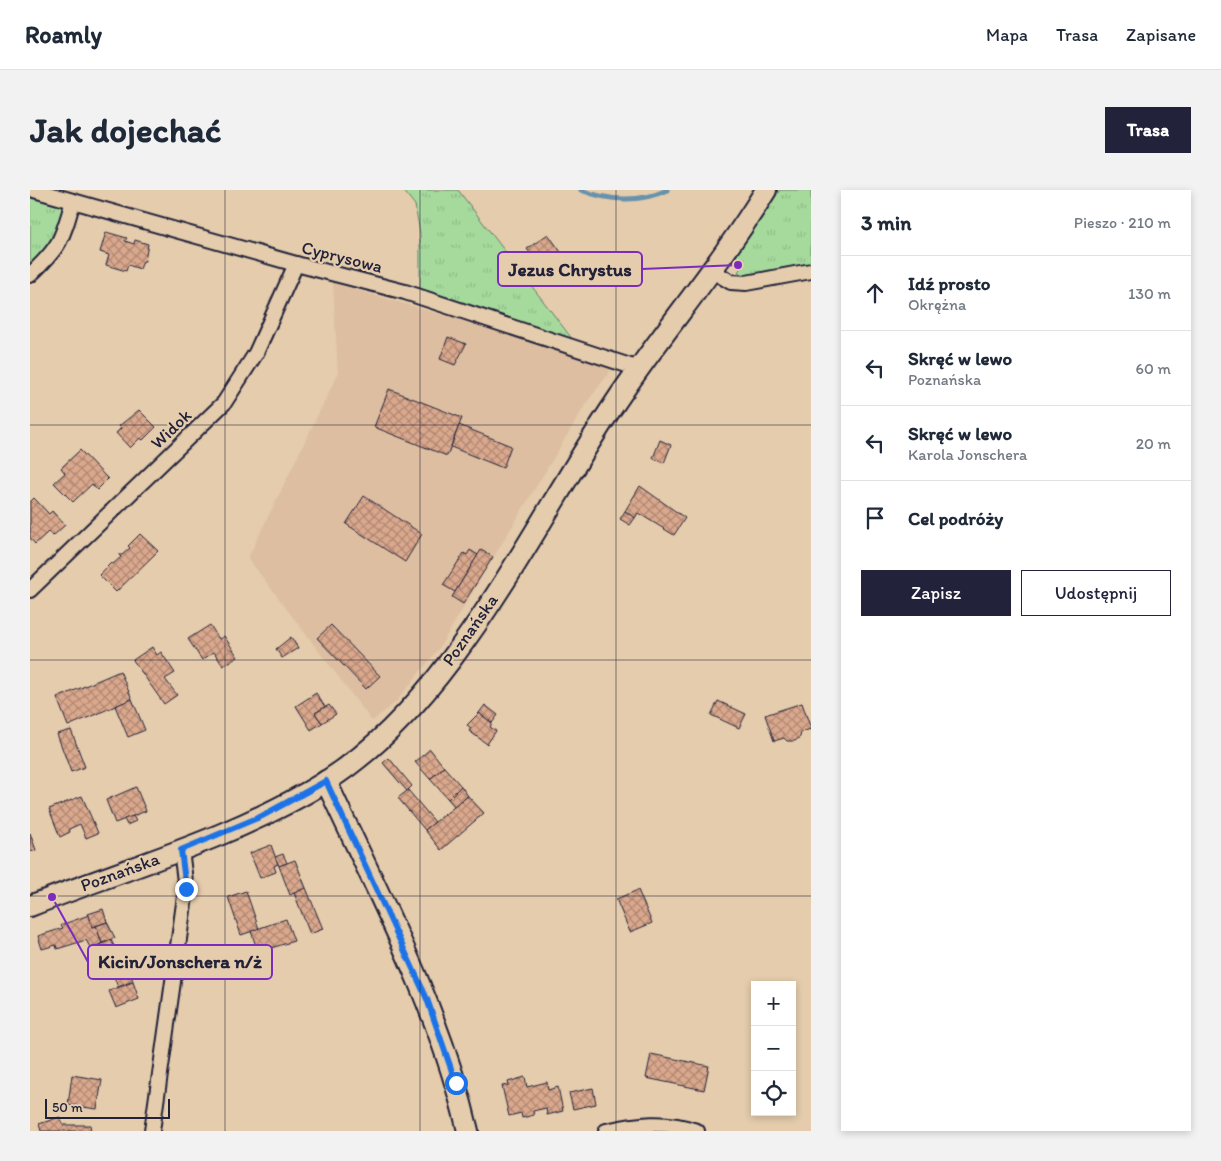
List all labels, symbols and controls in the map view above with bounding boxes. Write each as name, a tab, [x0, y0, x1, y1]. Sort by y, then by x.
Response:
text: Roamly	[25, 20, 102, 49]
text: Mapa	[986, 24, 1028, 46]
text: Trasa	[1056, 24, 1098, 46]
text: Zapisane	[1126, 24, 1196, 46]
button: Trasa	[1105, 107, 1191, 153]
text: Jak dojechać	[30, 109, 222, 151]
text: 3 min	[861, 210, 911, 235]
text: Pieszo · 210 m	[1074, 213, 1171, 232]
street label: Cyprysowa	[299, 236, 385, 278]
callout: Jezus Chrystus	[498, 252, 642, 286]
text: Jezus Chrystus	[507, 258, 632, 281]
text: Idź prosto	[908, 272, 991, 295]
icon: ahead	[861, 279, 889, 307]
text: 130 m	[1128, 284, 1171, 303]
text: Okrężna	[908, 295, 966, 314]
text: Skręć w lewo	[908, 347, 1012, 370]
icon: left	[861, 354, 889, 382]
text: 60 m	[1136, 359, 1171, 378]
text: Poznańska	[908, 370, 981, 389]
street label: Widok	[146, 404, 196, 454]
text: Skręć w lewo	[908, 422, 1012, 445]
icon: left	[861, 429, 889, 457]
text: 20 m	[1136, 434, 1171, 453]
text: Karola Jonschera	[908, 445, 1027, 464]
icon: arrive	[861, 504, 889, 532]
text: Cel podróży	[908, 507, 1003, 530]
button: Zapisz	[861, 570, 1011, 616]
button: Udostępnij	[1021, 570, 1171, 616]
street label: Poznańska	[437, 589, 503, 670]
street label: Poznańska	[77, 847, 163, 896]
route end	[175, 878, 198, 901]
callout: Kicin/Jonschera n/ż	[88, 945, 272, 979]
text: Kicin/Jonschera n/ż	[98, 950, 262, 973]
map controls	[751, 981, 796, 1116]
button: +	[751, 981, 796, 1026]
button: −	[751, 1026, 796, 1071]
button: locate	[751, 1071, 796, 1116]
route start	[445, 1072, 468, 1095]
scale bar	[45, 1096, 170, 1119]
text: 50 m	[52, 1099, 83, 1116]

